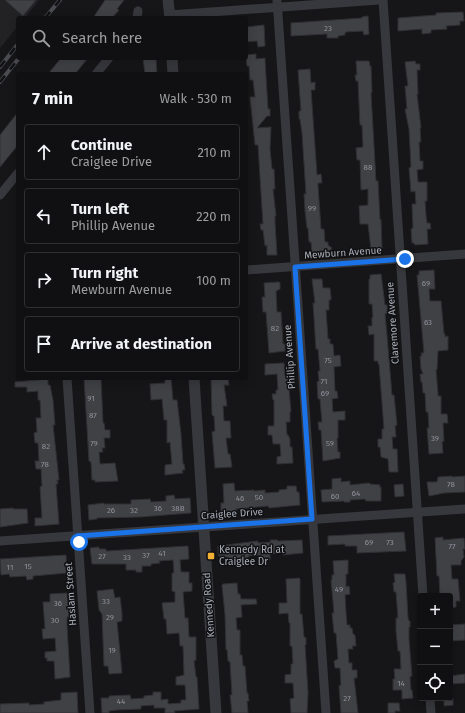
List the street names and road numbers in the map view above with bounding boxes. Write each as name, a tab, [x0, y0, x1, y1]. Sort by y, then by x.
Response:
street label: Mewburn Avenue	[304, 244, 382, 262]
street label: Claremore Avenue	[384, 282, 402, 364]
street label: Phillip Avenue	[282, 324, 298, 390]
street label: Craiglee Drive	[201, 506, 263, 522]
street label: Haslam Street	[63, 562, 79, 626]
street label: Kennedy Road	[201, 572, 217, 638]

